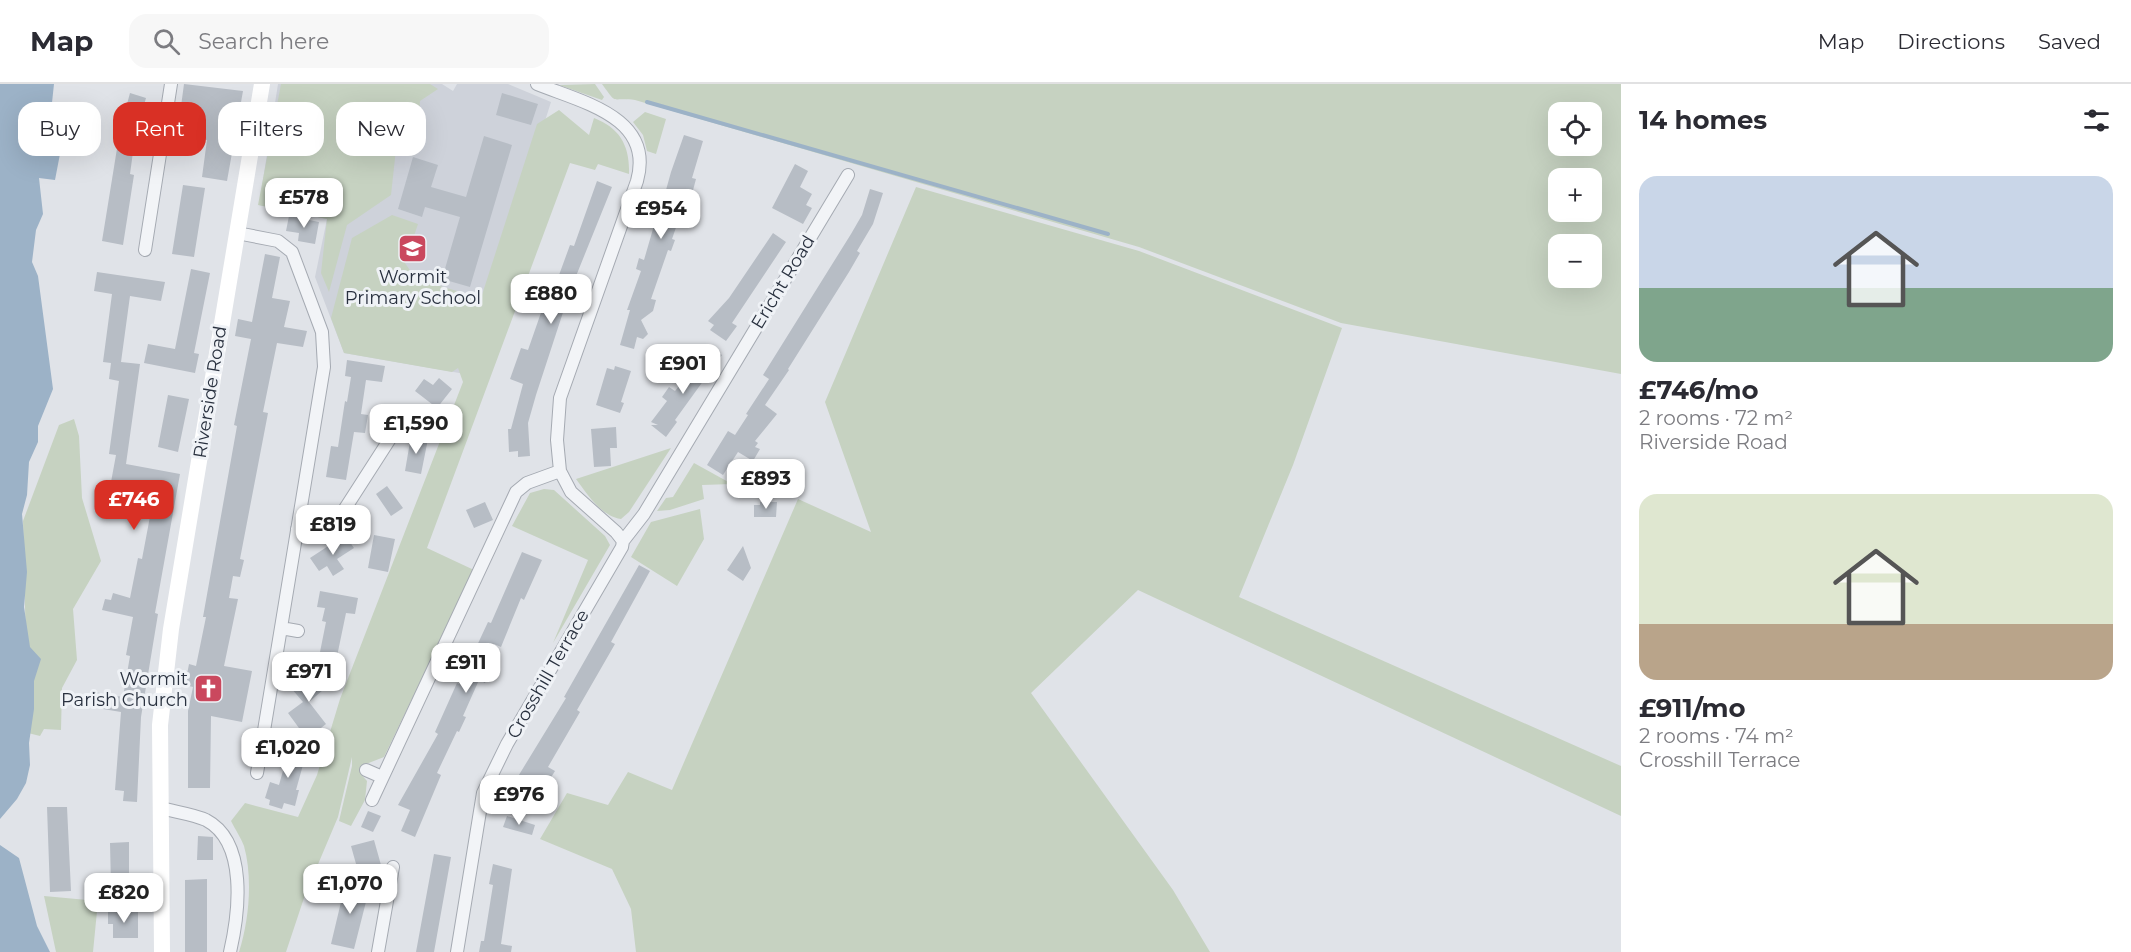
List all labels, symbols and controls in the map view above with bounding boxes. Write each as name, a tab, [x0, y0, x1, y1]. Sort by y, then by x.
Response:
search box	[129, 14, 549, 68]
text: Map	[30, 24, 93, 58]
icon: search	[150, 25, 183, 58]
text: Search here	[198, 28, 329, 55]
text: Map	[1818, 29, 1864, 54]
text: Directions	[1897, 29, 2005, 54]
text: Saved	[2038, 29, 2101, 54]
chip: Buy	[18, 102, 101, 156]
chip: Rent	[113, 102, 206, 156]
chip: Filters	[218, 102, 324, 156]
chip: New	[336, 102, 426, 156]
map controls	[1548, 102, 1602, 288]
button: locate	[1548, 102, 1602, 156]
text: 14 homes	[1639, 104, 1767, 136]
icon: filters	[2080, 104, 2113, 137]
button: +	[1548, 168, 1602, 222]
pin: £578	[268, 178, 340, 229]
text: £578	[279, 185, 329, 209]
pin: £954	[625, 189, 697, 240]
text: £954	[635, 196, 687, 220]
icon: home	[1822, 215, 1930, 323]
street label: Ericht Road	[746, 231, 820, 333]
school or university icon: Wormit Primary School	[397, 232, 429, 264]
button: −	[1548, 234, 1602, 288]
place label: Wormit Primary School	[345, 266, 481, 309]
pin: £880	[515, 274, 587, 325]
text: £880	[525, 281, 577, 305]
street label: Riverside Road	[189, 324, 231, 460]
pin: £901	[647, 344, 719, 395]
text: £901	[659, 351, 707, 375]
text: £746/mo	[1639, 374, 1759, 406]
pin: £1,590	[367, 404, 465, 455]
text: 2 rooms · 72 m²	[1639, 406, 1793, 430]
text: £1,590	[384, 411, 448, 435]
text: Riverside Road	[1639, 430, 1788, 454]
pin: £893	[730, 459, 802, 510]
text: £893	[741, 466, 791, 490]
pin: £746	[98, 480, 170, 531]
text: £746	[108, 487, 160, 511]
pin: £819	[297, 505, 369, 556]
text: £819	[310, 512, 356, 536]
icon: home	[1822, 533, 1930, 641]
street label: Crosshill Terrace	[502, 605, 594, 742]
pin: £911	[430, 643, 502, 694]
text: £911	[445, 650, 487, 674]
pin: £971	[273, 652, 345, 703]
text: £971	[286, 659, 332, 683]
place label: Wormit Parish Church	[61, 668, 188, 711]
church icon: Wormit Parish Church	[193, 673, 225, 705]
text: £911/mo	[1639, 692, 1746, 724]
text: 2 rooms · 74 m²	[1639, 724, 1794, 748]
pin: £1,020	[239, 728, 337, 779]
text: £1,020	[255, 735, 321, 759]
text: Crosshill Terrace	[1639, 748, 1800, 772]
pin: £976	[483, 775, 555, 826]
text: £976	[494, 782, 544, 806]
pin: £1,070	[301, 864, 399, 915]
text: £1,070	[317, 871, 383, 895]
pin: £820	[88, 873, 160, 924]
text: £820	[98, 880, 150, 904]

